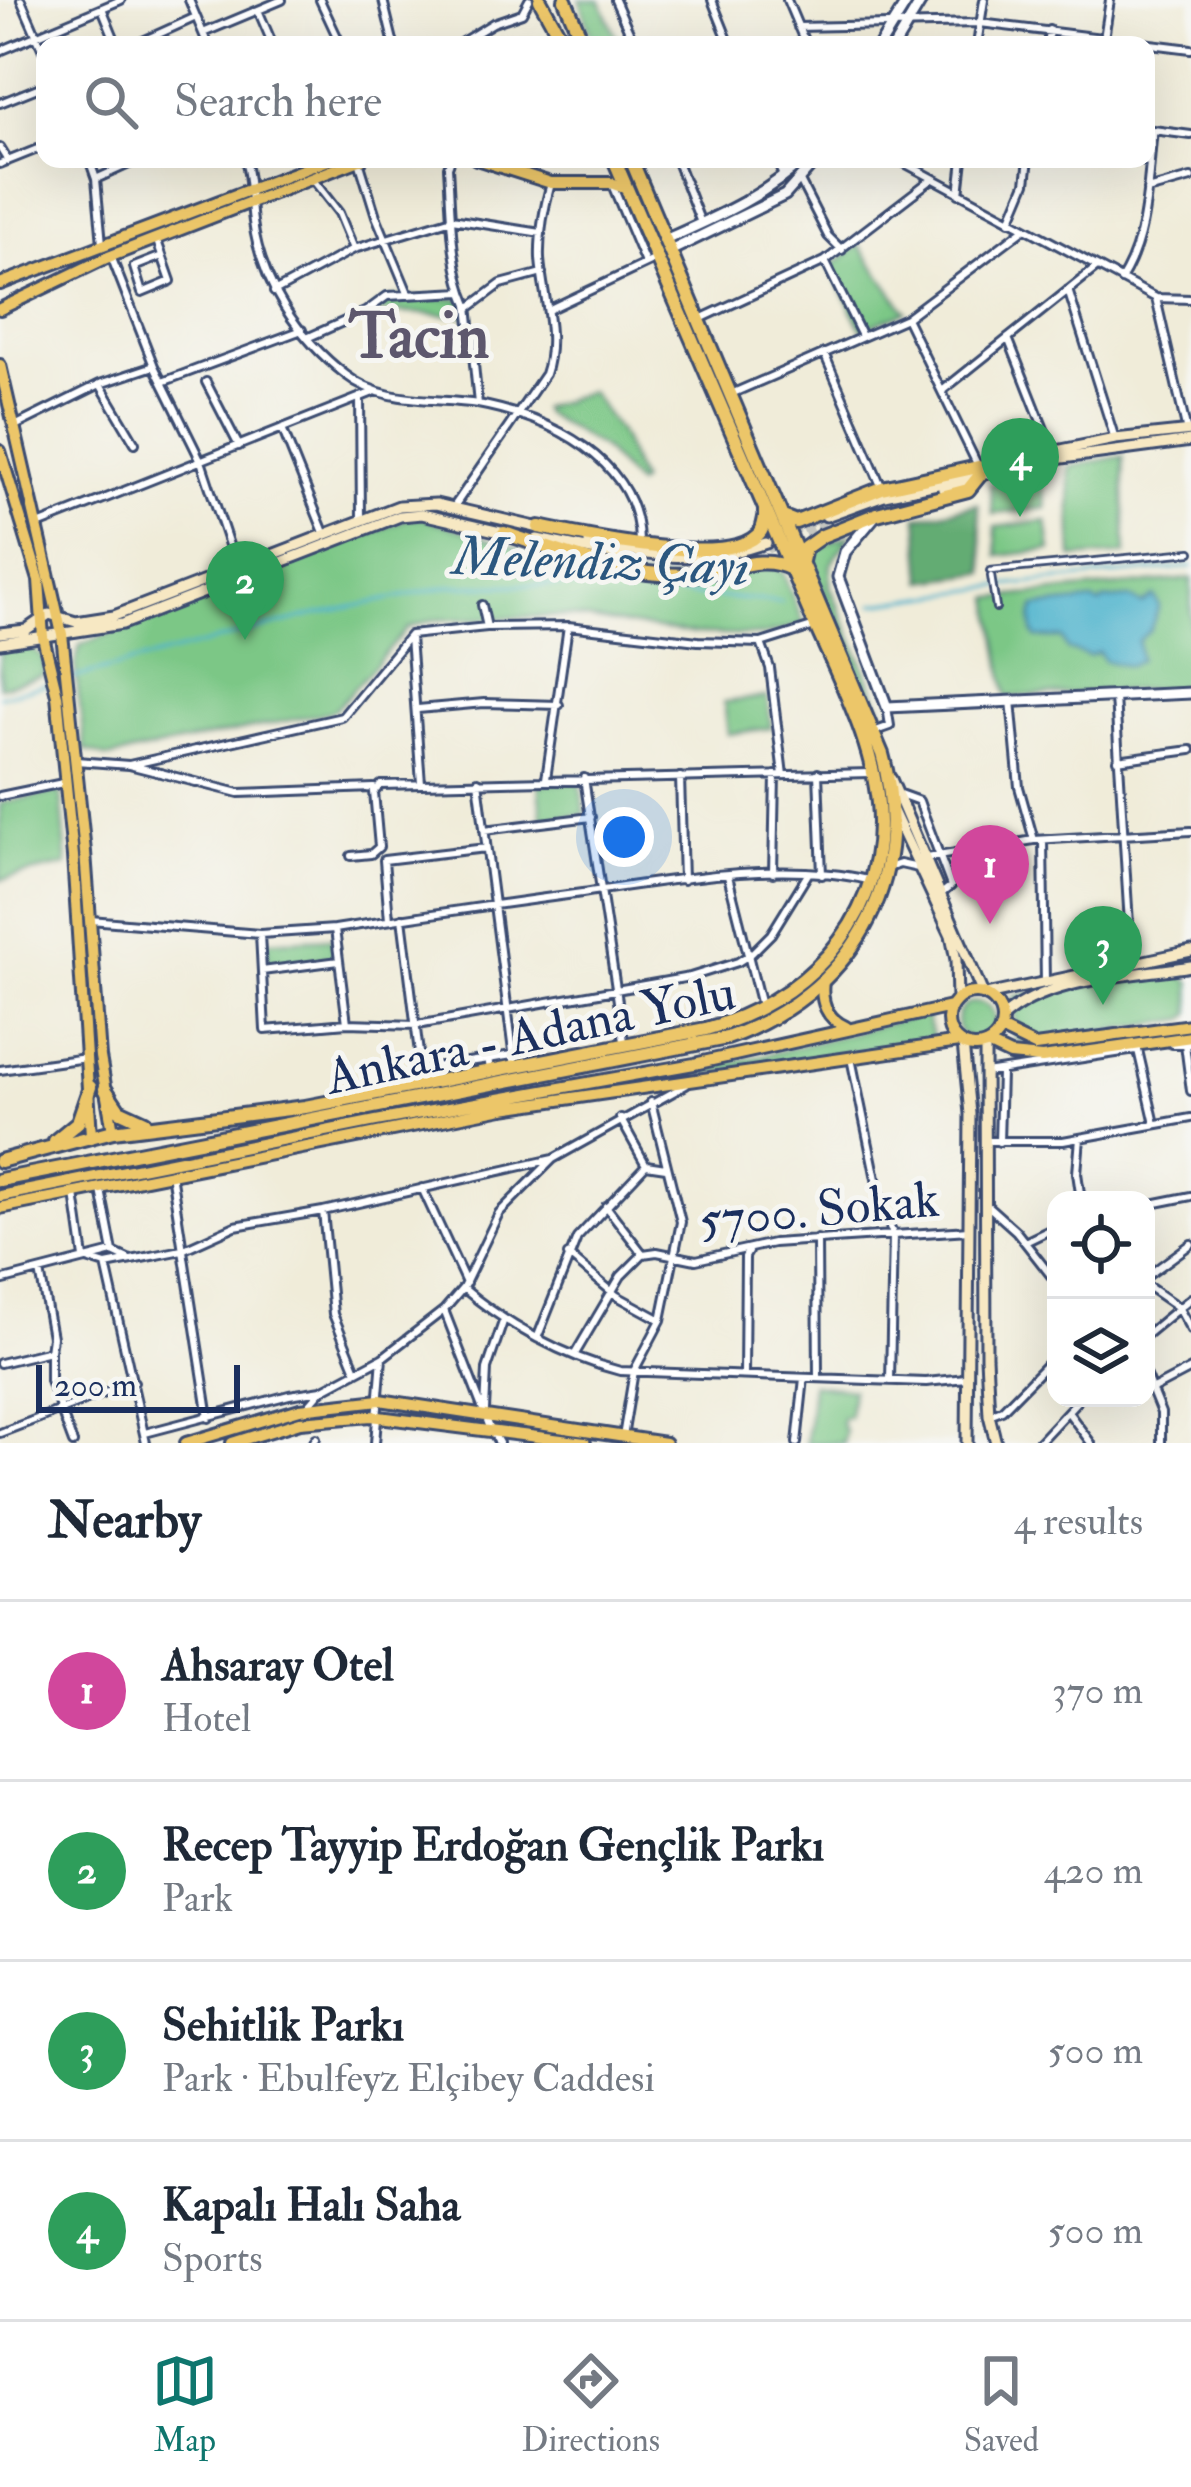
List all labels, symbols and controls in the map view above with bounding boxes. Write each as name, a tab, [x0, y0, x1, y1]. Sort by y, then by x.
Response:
search box	[36, 36, 1155, 168]
icon: search	[78, 69, 144, 135]
text: Search here	[174, 74, 382, 130]
district label: Tacin	[348, 298, 490, 377]
pin: 4	[981, 418, 1059, 517]
water label: Melendiz Çayı	[448, 523, 751, 601]
pin: 2	[206, 541, 284, 640]
your location	[594, 807, 654, 867]
pin: 1	[951, 825, 1029, 924]
pin: 3	[1064, 906, 1142, 1005]
street label: Ankara - Adana Yolu	[319, 960, 741, 1110]
street label: 5700. Sokak	[696, 1168, 942, 1252]
map controls	[1047, 1191, 1155, 1407]
button: locate	[1047, 1191, 1155, 1299]
button: layers	[1047, 1299, 1155, 1407]
scale bar	[36, 1359, 240, 1412]
text: 200 m	[54, 1365, 137, 1406]
text: Nearby	[48, 1489, 201, 1553]
text: 4 results	[1014, 1497, 1143, 1546]
text: Ahsaray Otel	[162, 1638, 394, 1694]
text: 1	[80, 1666, 94, 1715]
text: 370 m	[1052, 1666, 1143, 1715]
text: Hotel	[162, 1694, 251, 1743]
text: Recep Tayyip Erdoğan Gençlik Parkı	[162, 1818, 824, 1874]
text: 2	[77, 1846, 97, 1895]
text: 420 m	[1044, 1846, 1143, 1895]
text: Park	[162, 1874, 233, 1923]
text: Sehitlik Parkı	[162, 1998, 404, 2054]
text: 3	[80, 2026, 94, 2075]
text: 500 m	[1048, 2026, 1143, 2075]
text: Park · Ebulfeyz Elçibey Caddesi	[162, 2054, 655, 2103]
text: Kapalı Halı Saha	[162, 2178, 460, 2234]
text: 4	[76, 2206, 98, 2255]
text: 500 m	[1048, 2206, 1143, 2255]
text: Sports	[162, 2234, 263, 2283]
tab: Map	[152, 2348, 218, 2461]
tab: Directions	[522, 2348, 660, 2461]
tab: Saved	[964, 2348, 1039, 2461]

